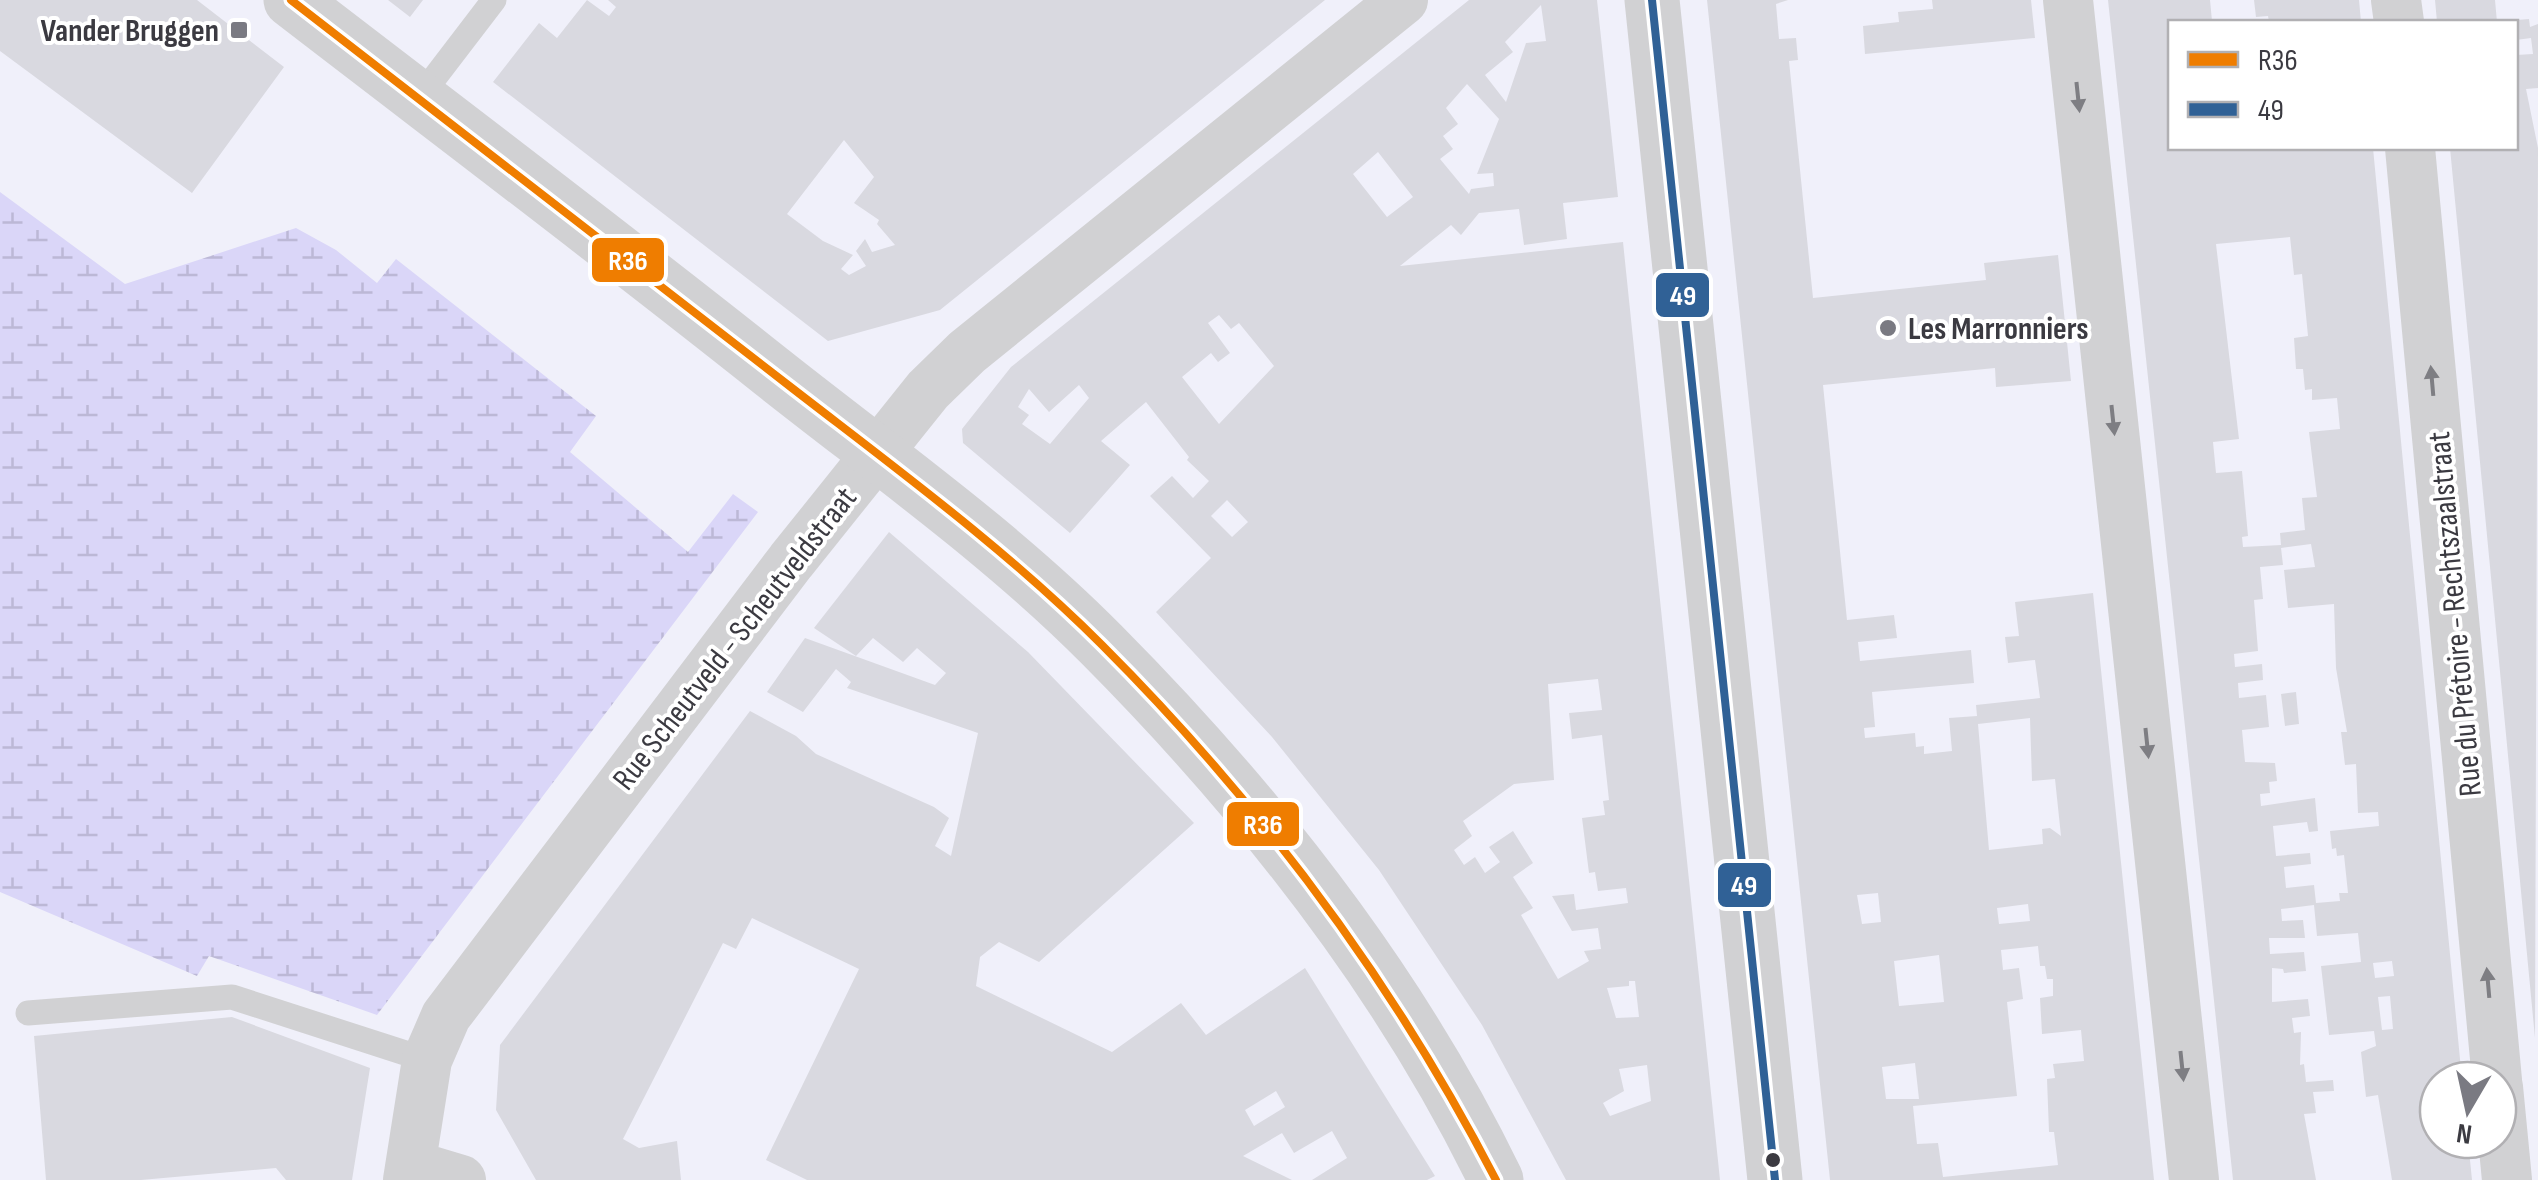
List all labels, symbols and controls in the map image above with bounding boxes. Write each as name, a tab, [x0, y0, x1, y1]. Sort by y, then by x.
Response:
place label: Vander Bruggen	[41, 12, 219, 51]
marker: Vander Bruggen	[228, 19, 250, 41]
legend	[2168, 20, 2518, 150]
text: R36	[2258, 43, 2298, 79]
one-way arrow	[2070, 82, 2086, 113]
text: 49	[2258, 93, 2284, 129]
line badge: R36	[590, 236, 666, 284]
text: R36	[608, 245, 648, 278]
line badge: 49	[1654, 271, 1711, 319]
text: 49	[1670, 280, 1696, 313]
place label: Les Marronniers	[1908, 310, 2089, 349]
marker: Les Marronniers	[1877, 317, 1899, 339]
one-way arrow	[2424, 364, 2440, 396]
one-way arrow	[2105, 405, 2121, 437]
street label: Rue du Prétoire - Rechtszaalstraat	[2420, 430, 2491, 798]
street label: Rue Scheutveld - Scheutveldstraat	[605, 480, 866, 798]
one-way arrow	[2139, 728, 2155, 760]
line badge: R36	[1225, 800, 1301, 848]
text: R36	[1243, 809, 1283, 842]
line badge: 49	[1716, 861, 1773, 909]
text: 49	[1731, 870, 1757, 903]
one-way arrow	[2480, 966, 2496, 998]
one-way arrow	[2174, 1051, 2190, 1083]
north arrow	[2418, 1060, 2518, 1160]
text: N	[2454, 1116, 2474, 1151]
unlabelled marker	[1763, 1150, 1783, 1170]

